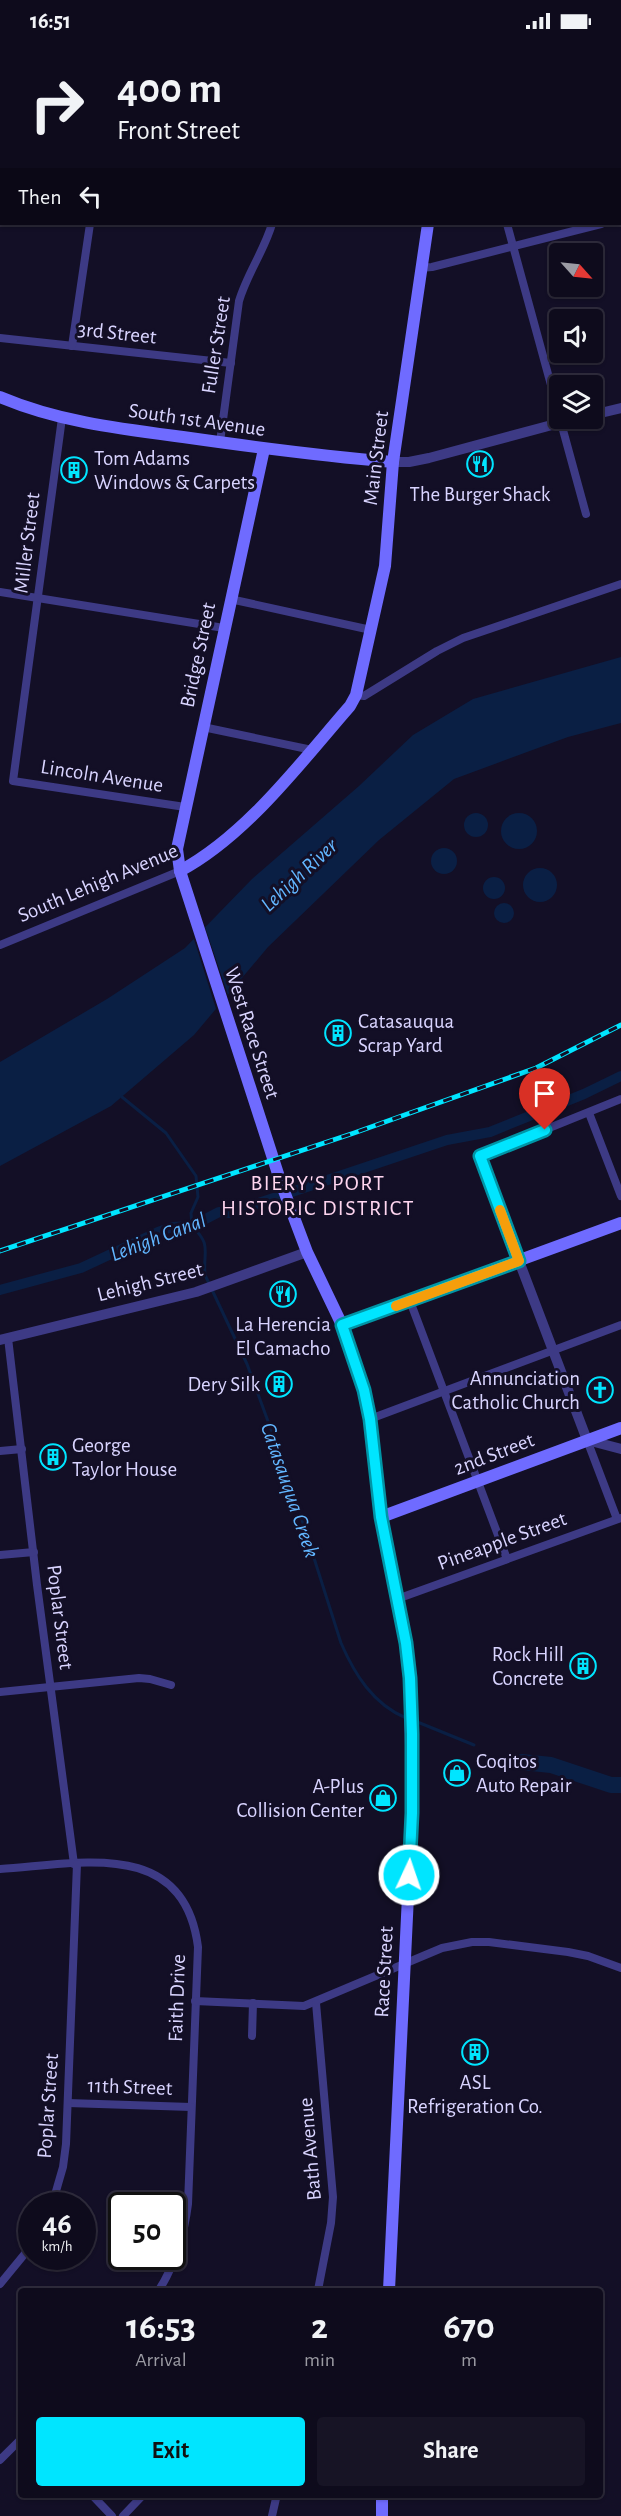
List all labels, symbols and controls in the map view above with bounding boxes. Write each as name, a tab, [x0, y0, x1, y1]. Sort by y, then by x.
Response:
text: 16:51	[30, 10, 71, 32]
icon: right	[18, 66, 96, 144]
text: 400 m	[117, 68, 222, 110]
text: Front Street	[117, 117, 240, 144]
icon: left	[74, 180, 107, 213]
text: Then	[18, 186, 62, 208]
north arrow	[549, 243, 603, 297]
map controls	[549, 243, 603, 429]
street label: Fuller Street	[198, 294, 234, 395]
button: sound	[549, 309, 603, 363]
street label: 3rd Street	[77, 318, 158, 348]
button: layers	[549, 375, 603, 429]
street label: South 1st Avenue	[127, 400, 267, 440]
street label: Main Street	[360, 409, 392, 506]
place label: Tom Adams Windows & Carpets	[94, 448, 255, 493]
restaurant icon: The Burger Shack	[465, 449, 495, 479]
building icon: Tom Adams Windows & Carpets	[59, 455, 89, 485]
place label: The Burger Shack	[410, 484, 551, 505]
street label: Miller Street	[10, 491, 44, 595]
street label: Bridge Street	[177, 600, 219, 709]
street label: Lincoln Avenue	[39, 756, 165, 796]
water label: Lehigh River	[257, 834, 342, 916]
street label: South Lehigh Avenue	[15, 840, 181, 926]
street label: West Race Street	[221, 965, 283, 1102]
place label: Catasauqua Scrap Yard	[358, 1011, 455, 1056]
building icon: Catasauqua Scrap Yard	[323, 1018, 353, 1048]
pin	[519, 1068, 570, 1130]
icon: arrive	[528, 1077, 561, 1110]
district label: BIERY'S PORT HISTORIC DISTRICT	[221, 1172, 415, 1219]
water label: Lehigh Canal	[107, 1209, 209, 1265]
street label: Lehigh Street	[95, 1259, 205, 1305]
restaurant icon: La Herencia El Camacho	[268, 1279, 298, 1309]
place label: La Herencia El Camacho	[235, 1314, 331, 1359]
place label: Annunciation Catholic Church	[452, 1368, 580, 1413]
building icon: Dery Silk	[264, 1369, 294, 1399]
place label: Dery Silk	[188, 1374, 260, 1395]
church icon: Annunciation Catholic Church	[585, 1375, 615, 1405]
water label: Catasauqua Creek	[257, 1420, 323, 1560]
street label: 2nd Street	[451, 1429, 537, 1479]
place label: George Taylor House	[72, 1435, 177, 1480]
building icon: George Taylor House	[38, 1442, 68, 1472]
street label: Pineapple Street	[435, 1508, 569, 1574]
street label: Poplar Street	[43, 1563, 77, 1671]
place label: Rock Hill Concrete	[492, 1644, 564, 1689]
building icon: Rock Hill Concrete	[568, 1651, 598, 1681]
place label: Coqitos Auto Repair	[476, 1751, 572, 1796]
shop icon: Coqitos Auto Repair	[442, 1758, 472, 1788]
place label: A-Plus Collision Center	[237, 1776, 364, 1821]
shop icon: A-Plus Collision Center	[368, 1783, 398, 1813]
position arrow	[377, 1843, 441, 1907]
street label: Race Street	[371, 1925, 397, 2018]
street label: Faith Drive	[165, 1954, 189, 2042]
building icon: ASL Refrigeration Co.	[460, 2037, 490, 2067]
street label: Poplar Street	[34, 2052, 62, 2159]
place label: ASL Refrigeration Co.	[407, 2072, 543, 2117]
street label: 11th Street	[87, 2075, 173, 2099]
street label: Bath Avenue	[295, 2097, 325, 2201]
speed limit sign: 50	[108, 2192, 186, 2270]
text: 46	[42, 2209, 72, 2239]
text: km/h	[42, 2239, 72, 2254]
text: 16:53	[126, 2309, 196, 2345]
text: 2	[311, 2309, 328, 2345]
text: 670	[443, 2309, 495, 2345]
text: Arrival	[135, 2350, 187, 2370]
text: min	[304, 2350, 335, 2370]
text: m	[461, 2350, 477, 2370]
button: Exit	[36, 2417, 305, 2486]
button: Share	[317, 2417, 585, 2486]

